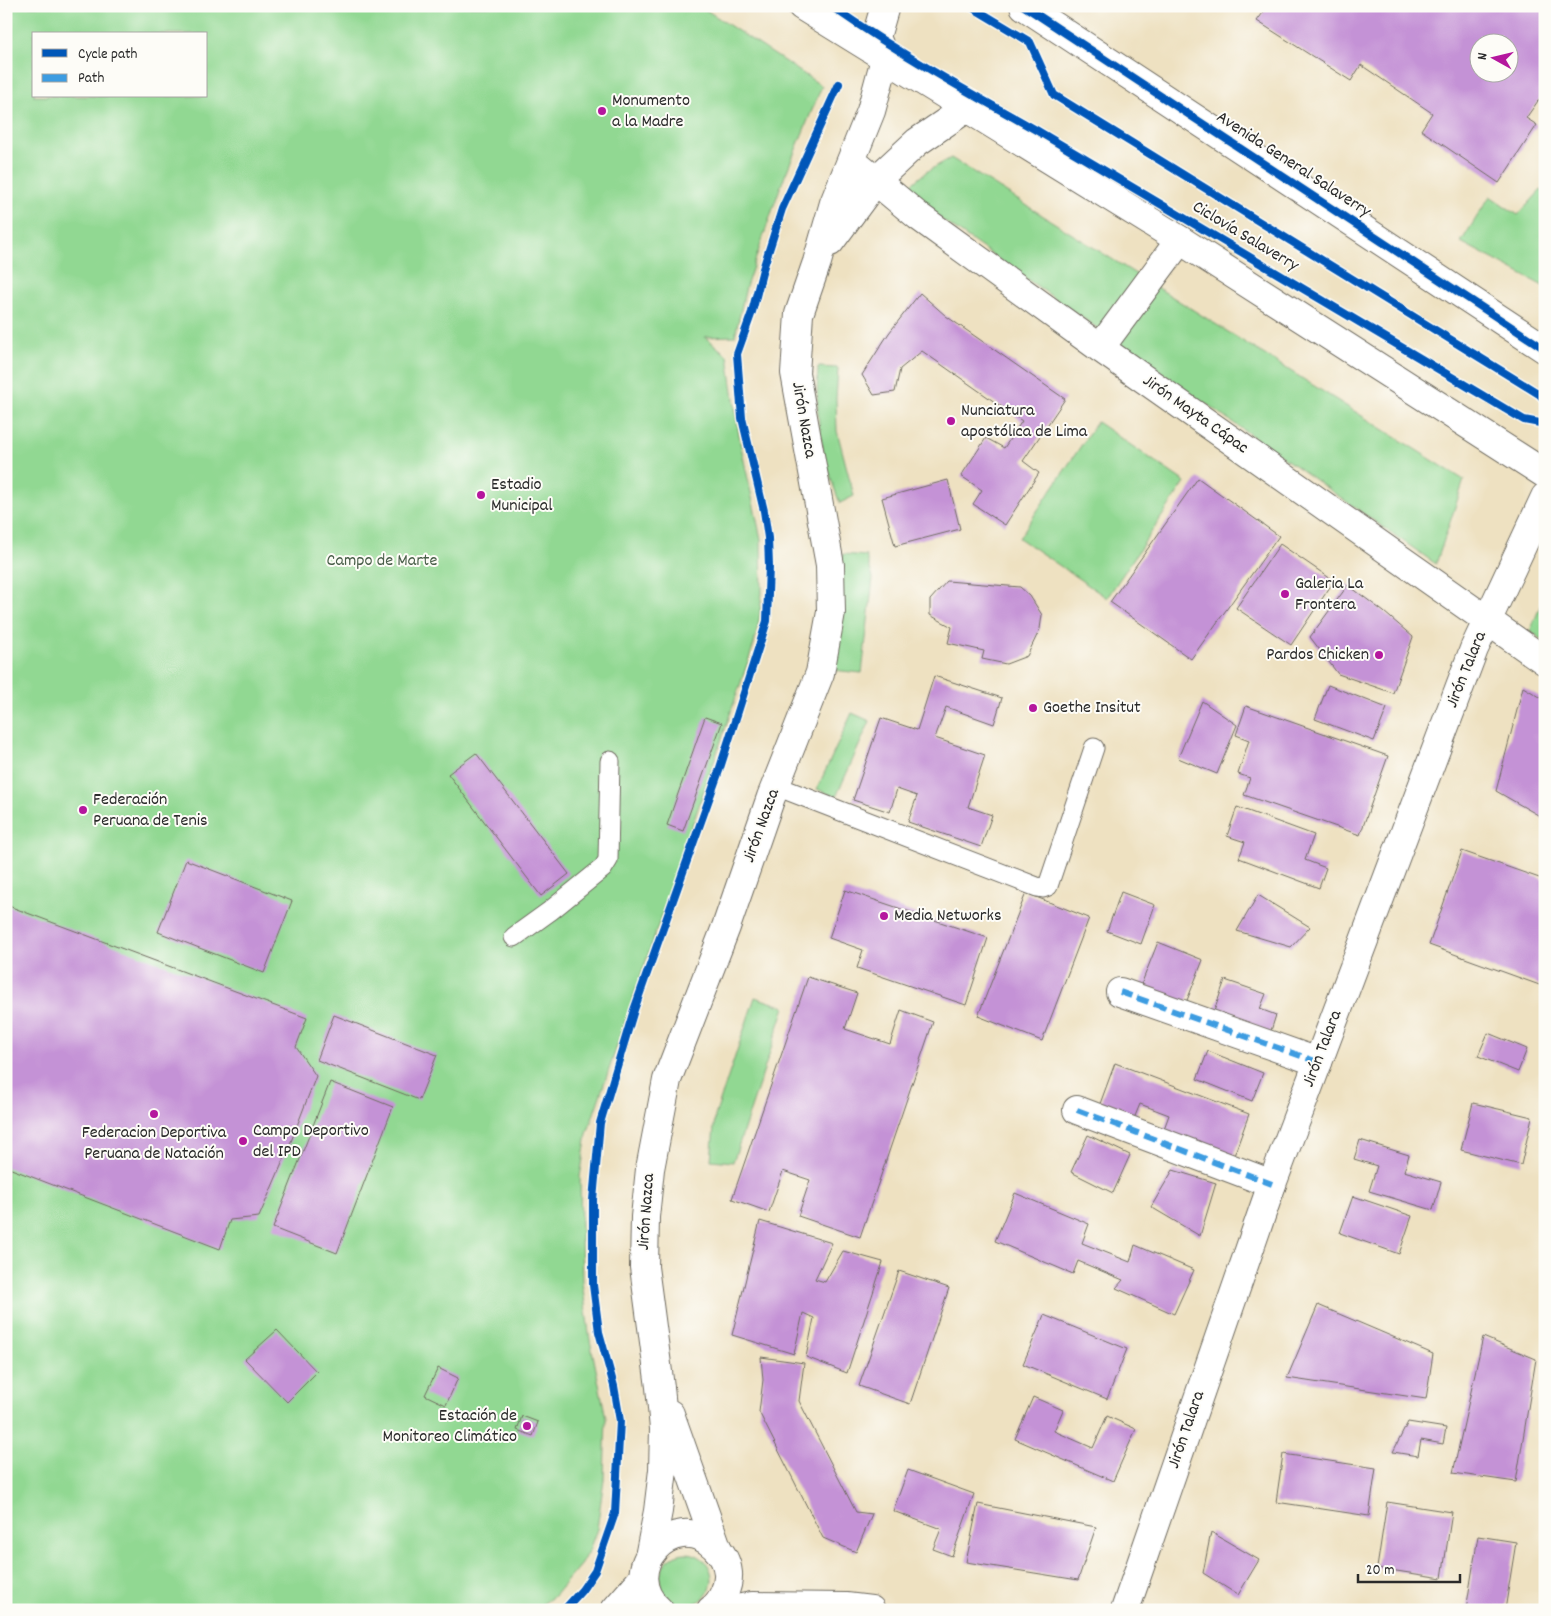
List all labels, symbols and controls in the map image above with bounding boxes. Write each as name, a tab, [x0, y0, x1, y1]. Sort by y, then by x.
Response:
legend	[32, 32, 208, 98]
north arrow	[1468, 32, 1518, 82]
text: Cycle path	[78, 44, 138, 66]
text: N	[1473, 52, 1494, 61]
text: Path	[78, 68, 104, 90]
place label: Monumento a la Madre	[612, 89, 690, 135]
marker: Monumento a la Madre	[596, 105, 608, 117]
street label: Avenida General Salaverry	[1211, 106, 1376, 225]
street label: Ciclovía Salaverry	[1187, 195, 1304, 279]
street label: Jirón Mayta Cápac	[1137, 369, 1253, 461]
street label: Jirón Nazca	[784, 380, 822, 461]
place label: Nunciatura apostólica de Lima	[961, 399, 1088, 445]
marker: Nunciatura apostólica de Lima	[945, 415, 957, 427]
place label: Estadio Municipal	[491, 473, 553, 519]
marker: Estadio Municipal	[475, 489, 487, 501]
park label: Campo de Marte	[327, 549, 438, 574]
place label: Galeria La Frontera	[1295, 572, 1364, 618]
marker: Galeria La Frontera	[1279, 588, 1291, 600]
street label: Jirón Talara	[1440, 628, 1494, 712]
place label: Pardos Chicken	[1266, 643, 1369, 668]
marker: Pardos Chicken	[1373, 649, 1385, 661]
place label: Goethe Insitut	[1043, 696, 1141, 721]
marker: Goethe Insitut	[1027, 702, 1039, 714]
street label: Jirón Nazca	[737, 785, 787, 866]
place label: Federación Peruana de Tenis	[93, 788, 208, 834]
marker: Federación Peruana de Tenis	[77, 804, 89, 816]
place label: Media Networks	[894, 904, 1001, 929]
marker: Media Networks	[878, 910, 890, 922]
street label: Jirón Talara	[1297, 1006, 1349, 1091]
marker: Federacion Deportiva Peruana de Natación	[148, 1108, 160, 1120]
place label: Campo Deportivo del IPD	[253, 1119, 369, 1165]
place label: Federacion Deportiva Peruana de Natación	[82, 1121, 227, 1167]
marker: Campo Deportivo del IPD	[237, 1135, 249, 1147]
street label: Jirón Nazca	[632, 1172, 662, 1251]
street label: Jirón Talara	[1162, 1387, 1212, 1472]
place label: Estación de Monitoreo Climático	[382, 1404, 517, 1450]
marker: Estación de Monitoreo Climático	[521, 1420, 533, 1432]
scale bar	[1358, 1551, 1461, 1583]
text: 20 m	[1366, 1560, 1394, 1582]

